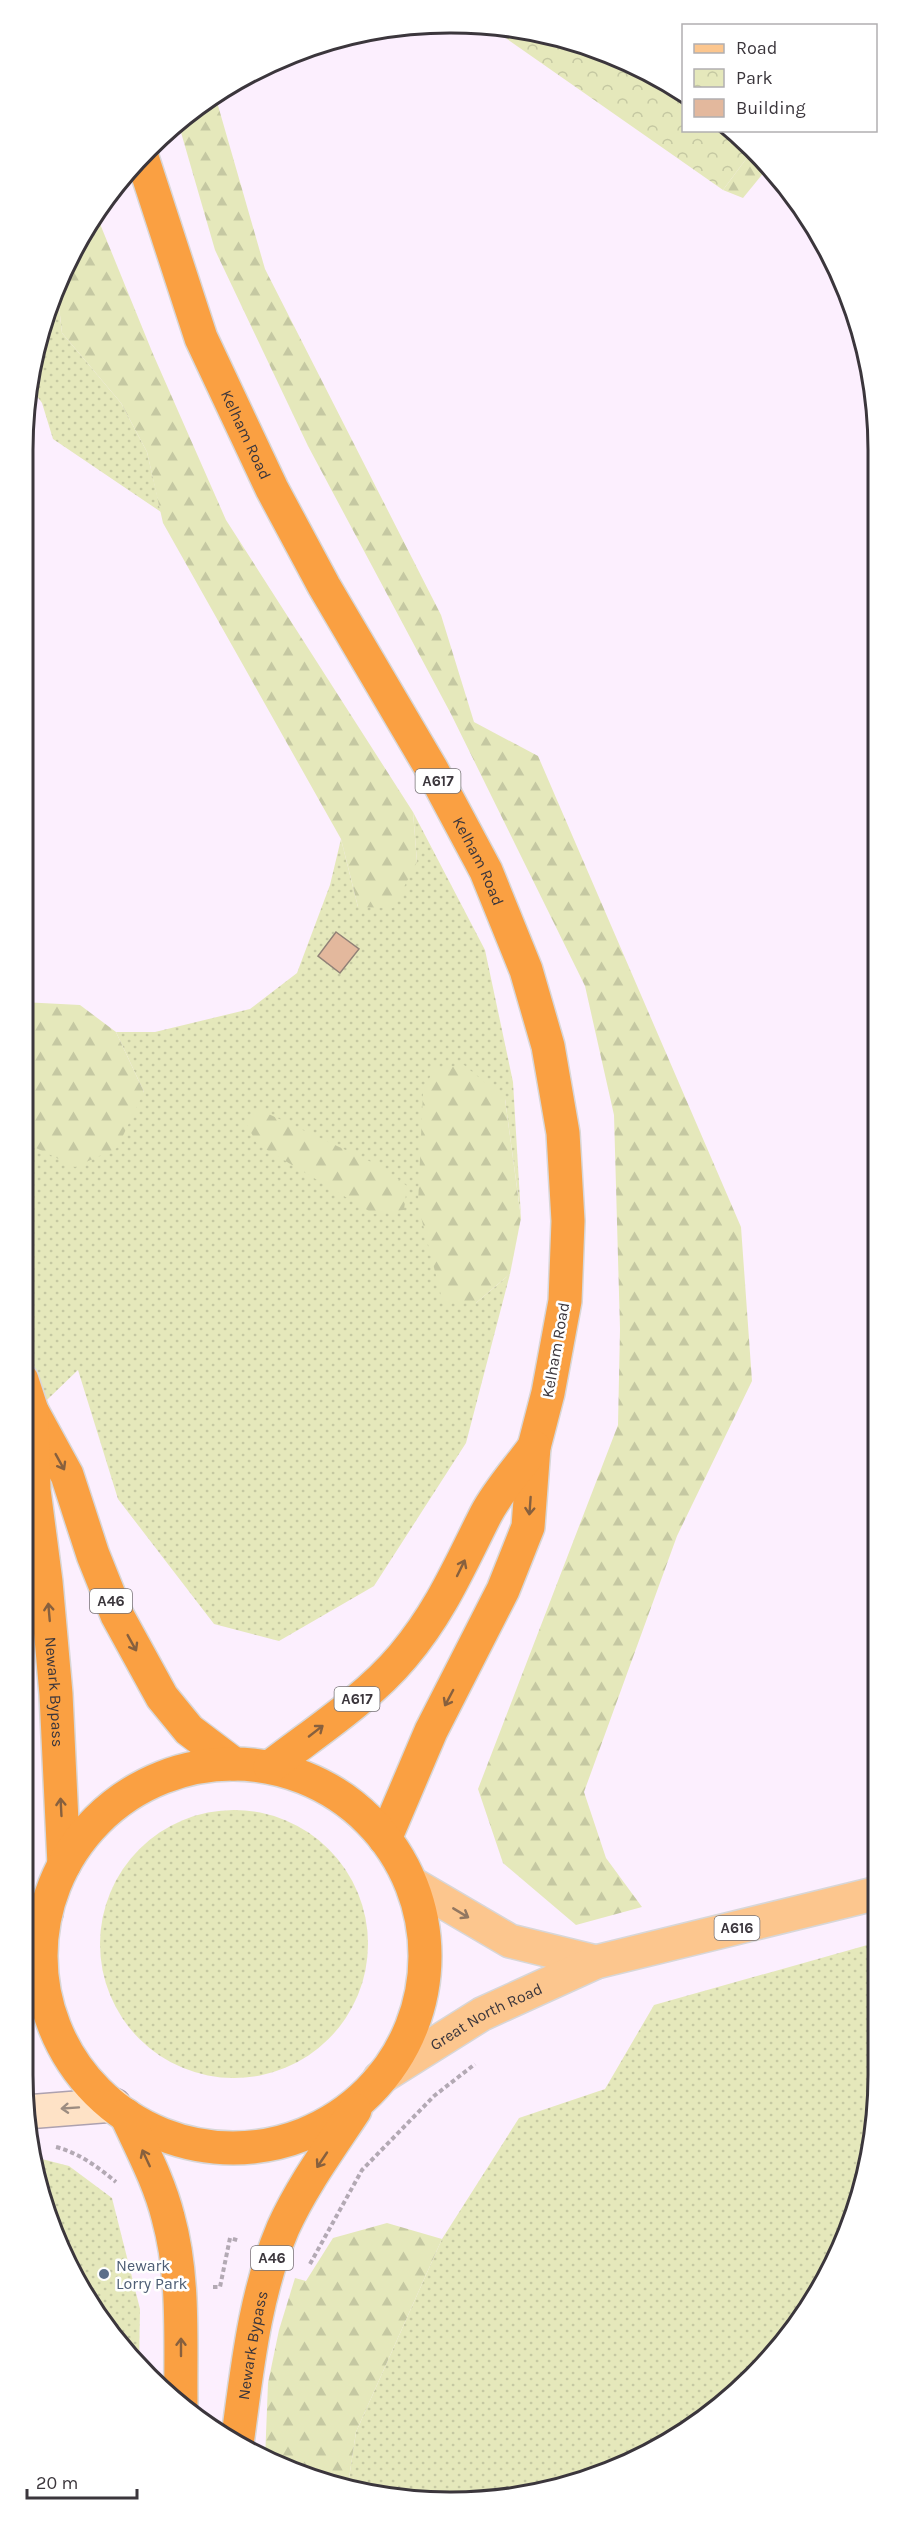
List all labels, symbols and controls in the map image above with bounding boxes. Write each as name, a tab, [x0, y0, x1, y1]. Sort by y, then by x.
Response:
legend	[682, 24, 877, 132]
text: Road	[736, 37, 777, 59]
text: Park	[736, 67, 773, 89]
text: Building	[736, 97, 806, 119]
street label: Kelham Road	[217, 387, 275, 482]
road number: A617	[416, 769, 460, 793]
street label: Kelham Road	[449, 813, 508, 908]
street label: Kelham Road	[538, 1301, 573, 1399]
one-way arrow	[54, 1453, 66, 1470]
one-way arrow	[524, 1495, 535, 1515]
one-way arrow	[455, 1559, 467, 1577]
road number: A46	[90, 1589, 132, 1613]
one-way arrow	[43, 1602, 54, 1622]
one-way arrow	[127, 1633, 138, 1651]
street label: Newark Bypass	[41, 1636, 67, 1747]
road number: A617	[334, 1687, 380, 1711]
one-way arrow	[443, 1689, 455, 1706]
one-way arrow	[308, 1725, 324, 1738]
one-way arrow	[56, 1797, 67, 1817]
one-way arrow	[452, 1907, 469, 1919]
road number: A616	[714, 1916, 760, 1940]
street label: Great North Road	[427, 1979, 545, 2054]
one-way arrow	[60, 2103, 80, 2114]
one-way arrow	[139, 2149, 151, 2167]
one-way arrow	[316, 2151, 328, 2167]
road number: A46	[251, 2246, 293, 2270]
place label: Newark Lorry Park	[116, 2256, 188, 2293]
marker: Newark Lorry Park	[97, 2267, 111, 2281]
street label: Newark Bypass	[234, 2289, 272, 2401]
one-way arrow	[175, 2338, 187, 2358]
scale bar	[27, 2462, 136, 2500]
text: 20 m	[36, 2472, 78, 2494]

